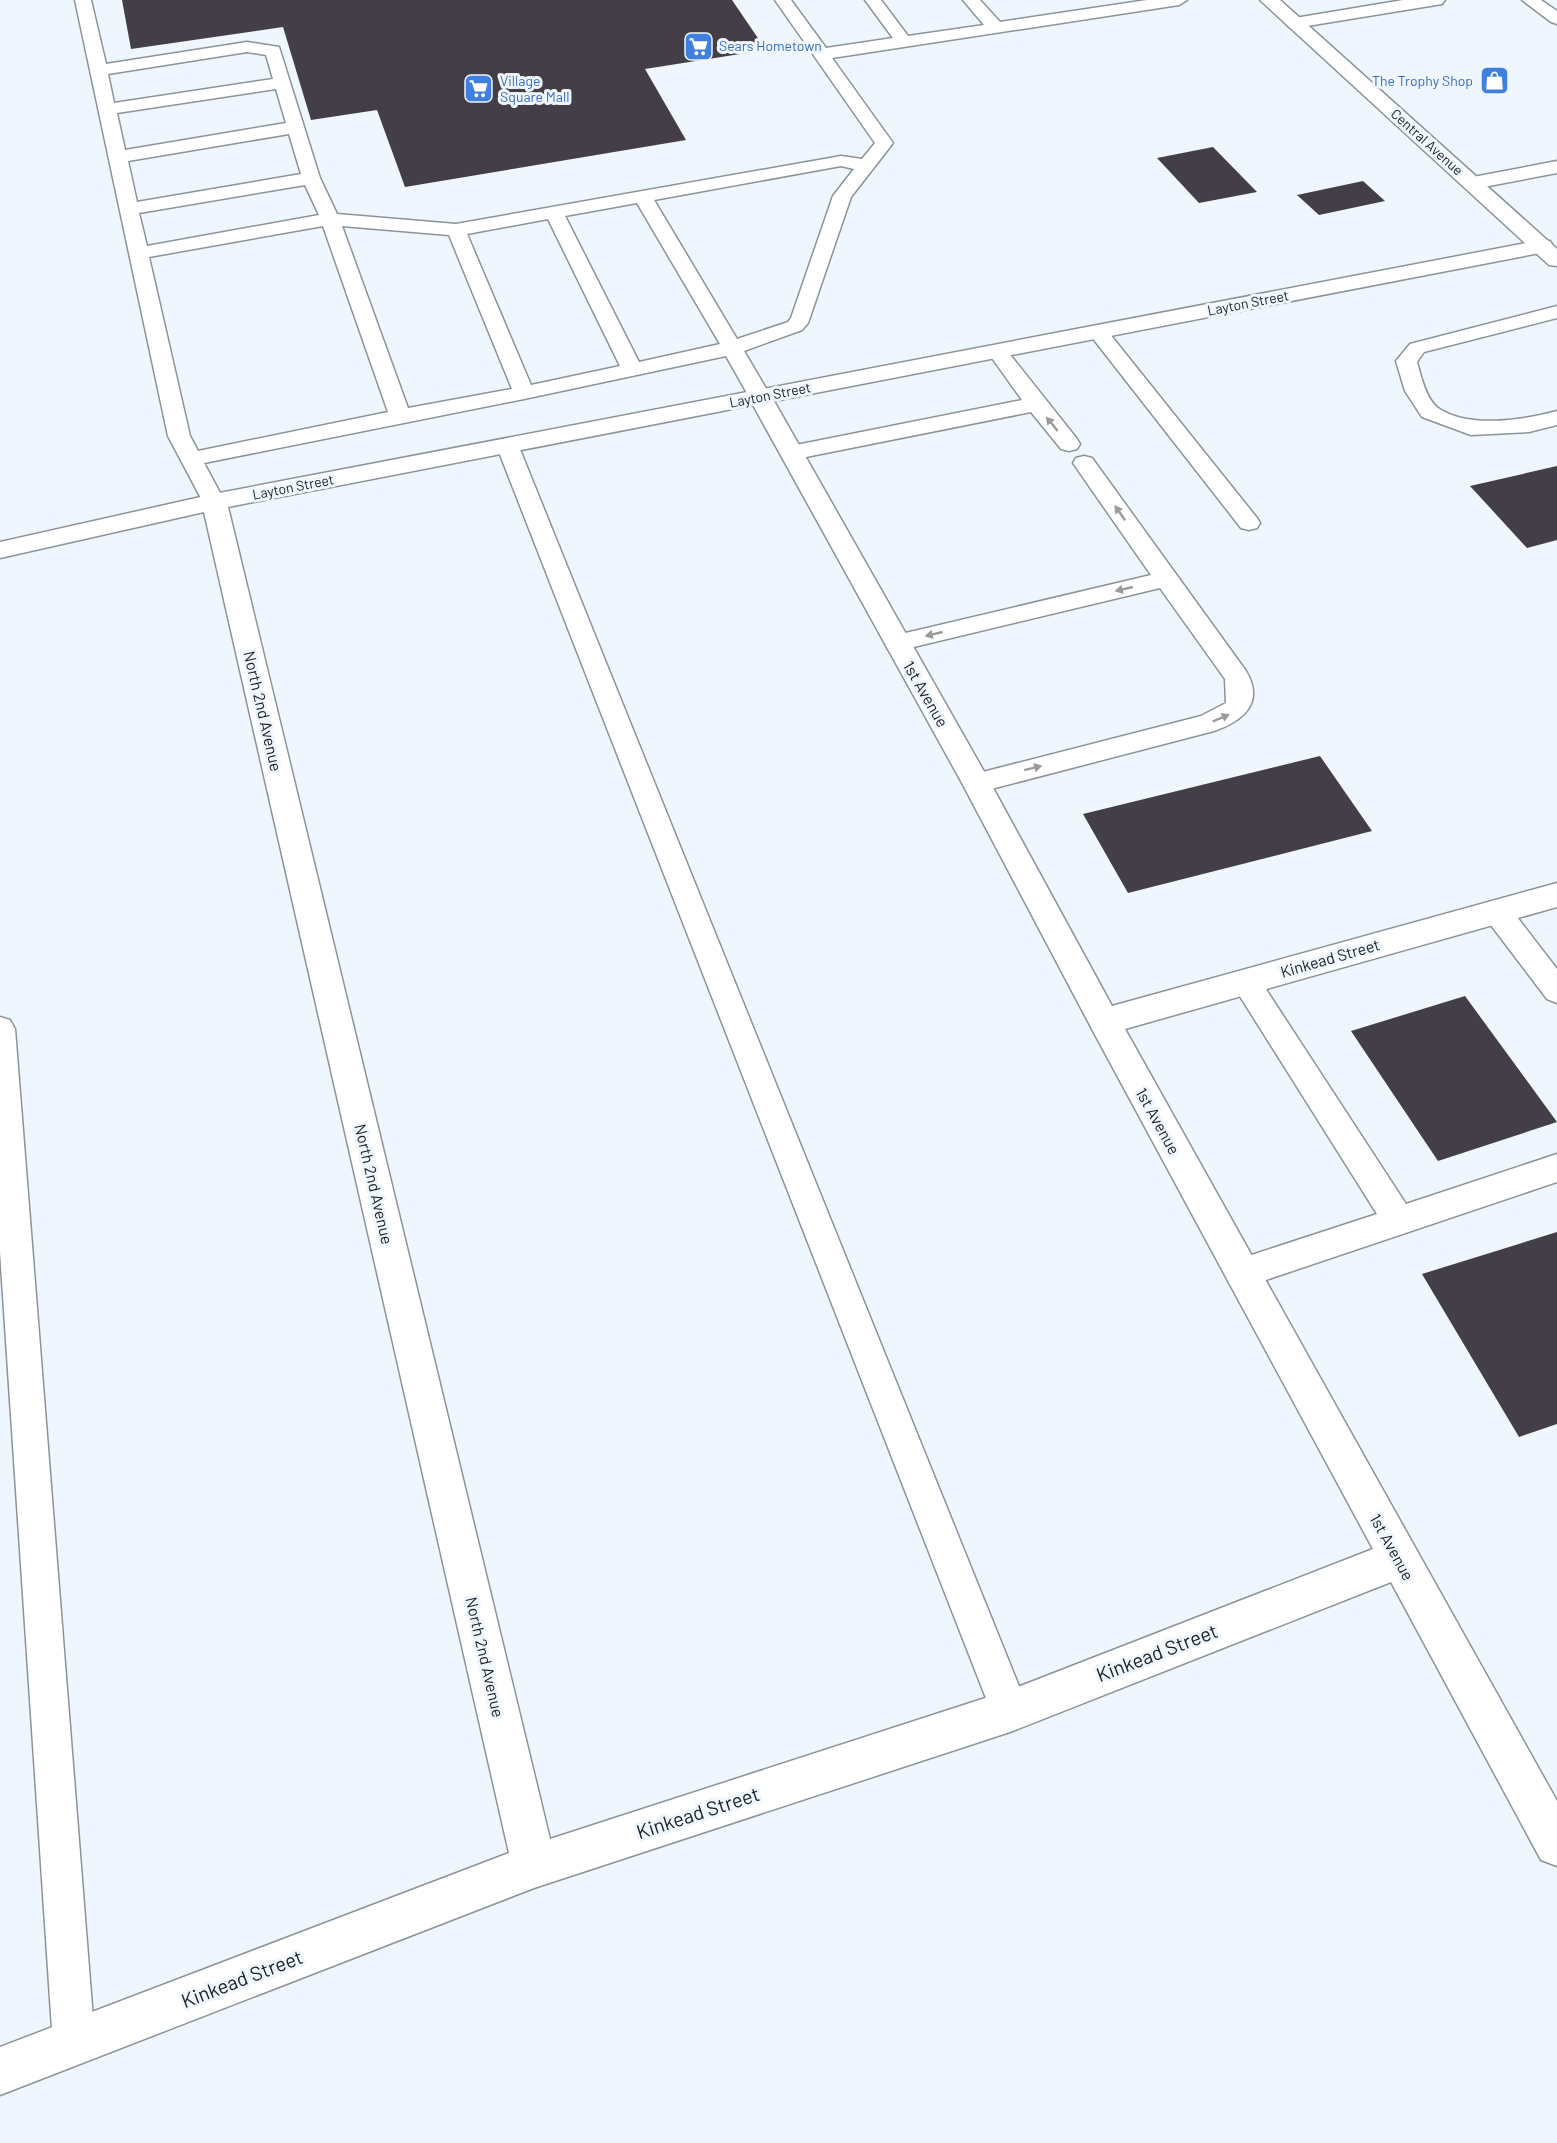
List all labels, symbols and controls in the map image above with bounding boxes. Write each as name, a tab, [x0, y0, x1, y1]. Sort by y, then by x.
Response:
supermarket icon: Sears Hometown	[682, 30, 714, 62]
place label: Sears Hometown	[719, 37, 822, 54]
shop icon: The Trophy Shop	[1478, 65, 1510, 97]
place label: Village Square Mall	[500, 72, 569, 105]
place label: The Trophy Shop	[1372, 72, 1473, 89]
supermarket icon: Village Square Mall	[463, 73, 495, 105]
street label: Central Avenue	[1388, 105, 1467, 179]
street label: Layton Street	[1206, 286, 1290, 319]
street label: Layton Street	[728, 378, 812, 411]
one-way arrow	[1047, 416, 1059, 431]
street label: Layton Street	[251, 470, 335, 503]
one-way arrow	[1114, 506, 1126, 522]
one-way arrow	[1115, 584, 1133, 594]
one-way arrow	[925, 630, 944, 640]
street label: North 2nd Avenue	[240, 649, 287, 773]
street label: 1st Avenue	[900, 657, 953, 730]
one-way arrow	[1213, 713, 1231, 723]
one-way arrow	[1024, 763, 1042, 773]
street label: Kinkead Street	[1278, 934, 1382, 981]
street label: 1st Avenue	[1132, 1084, 1184, 1157]
street label: North 2nd Avenue	[351, 1122, 398, 1246]
street label: 1st Avenue	[1366, 1510, 1418, 1583]
street label: North 2nd Avenue	[462, 1595, 509, 1719]
street label: Kinkead Street	[1093, 1618, 1221, 1686]
street label: Kinkead Street	[633, 1781, 762, 1843]
street label: Kinkead Street	[178, 1944, 306, 2012]

